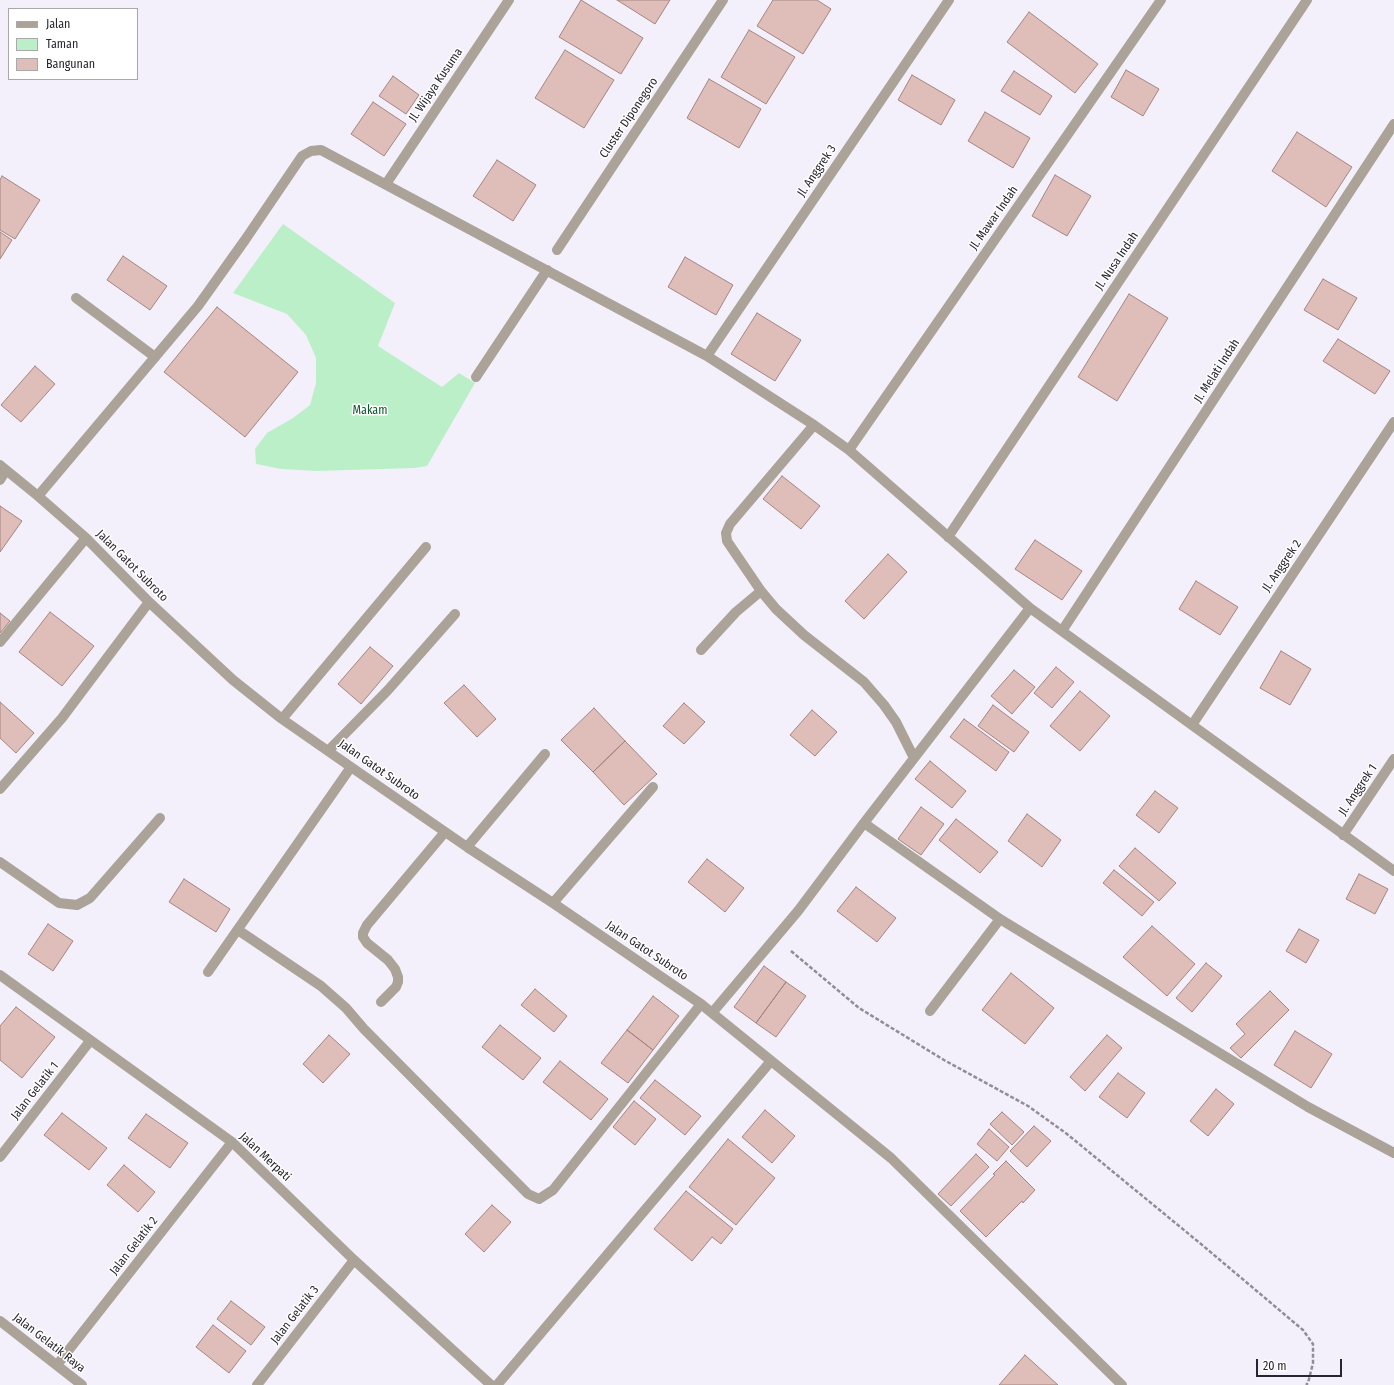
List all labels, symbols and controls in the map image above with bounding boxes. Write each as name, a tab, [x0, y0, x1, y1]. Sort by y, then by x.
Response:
legend	[8, 8, 138, 80]
text: Jalan	[46, 17, 70, 31]
text: Taman	[46, 37, 78, 51]
street label: Jl. Wijaya Kusuma	[406, 46, 466, 124]
text: Bangunan	[46, 57, 95, 71]
street label: Cluster Diponegoro	[597, 75, 661, 161]
street label: Jl. Anggrek 3	[794, 142, 840, 200]
street label: Jl. Mawar Indah	[967, 183, 1021, 253]
street label: Jl. Nusa Indah	[1092, 229, 1142, 293]
street label: Jl. Melati Indah	[1191, 336, 1243, 406]
park label: Makam	[353, 404, 387, 418]
street label: Jalan Gatot Subroto	[93, 527, 171, 605]
street label: Jl. Anggrek 2	[1259, 537, 1305, 595]
street label: Jalan Gatot Subroto	[336, 737, 422, 803]
street label: Jl. Anggrek 1	[1336, 762, 1380, 818]
street label: Jalan Gatot Subroto	[603, 918, 691, 984]
street label: Jalan Gelatik 1	[8, 1059, 62, 1123]
street label: Jalan Merpati	[236, 1130, 294, 1184]
street label: Jalan Gelatik 2	[107, 1214, 161, 1278]
street label: Jalan Gelatik 3	[268, 1283, 322, 1347]
street label: Jalan Gelatik Raya	[10, 1310, 88, 1376]
scale bar	[1258, 1351, 1344, 1377]
text: 20 m	[1263, 1359, 1287, 1373]

